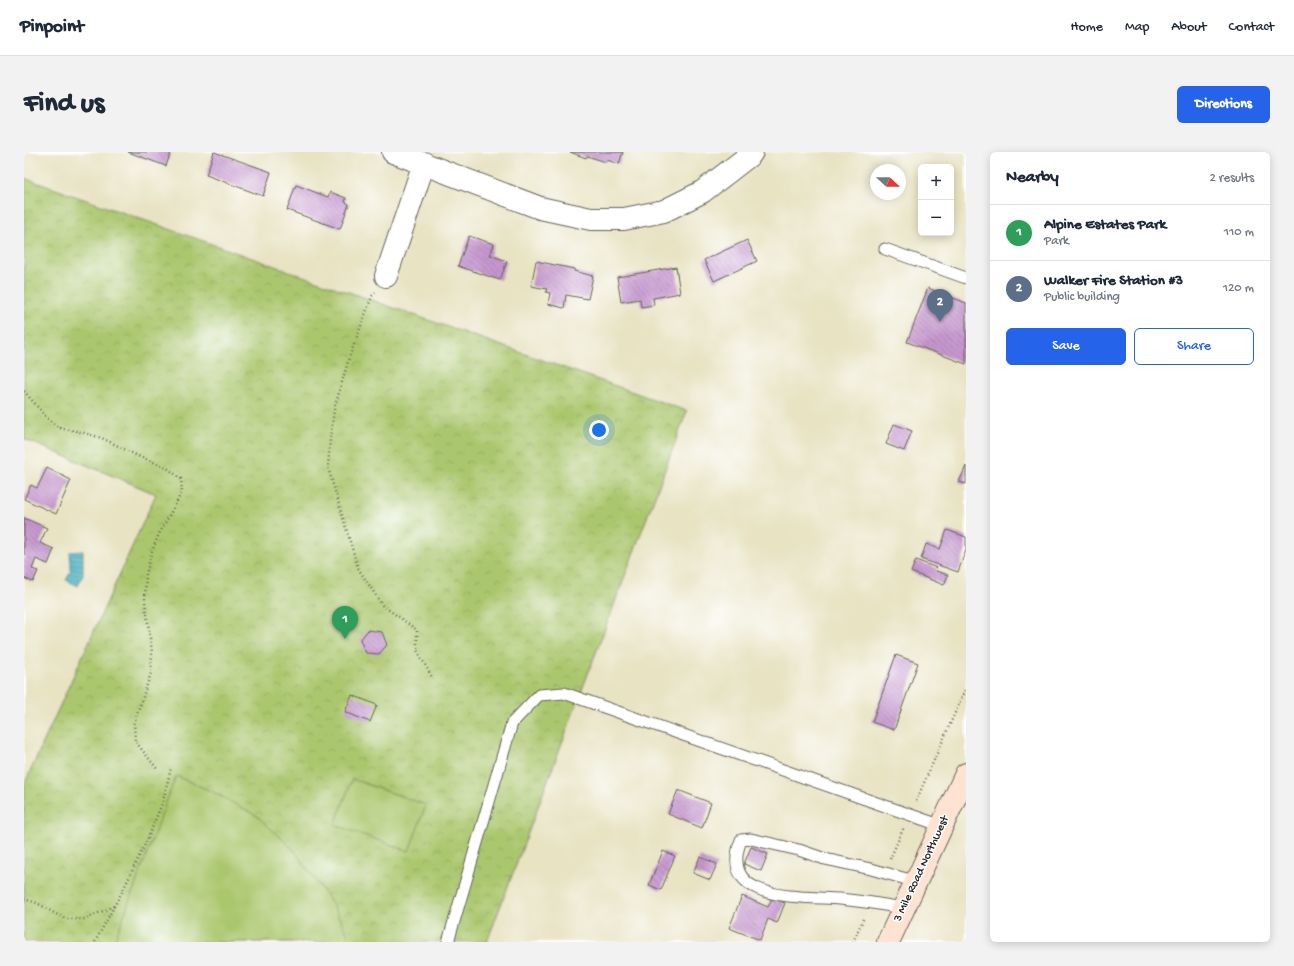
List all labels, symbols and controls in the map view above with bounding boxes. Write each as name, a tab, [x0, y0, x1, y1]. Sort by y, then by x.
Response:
text: Pinpoint	[20, 16, 84, 39]
text: Home	[1071, 19, 1103, 36]
text: Map	[1125, 19, 1149, 36]
text: About	[1171, 19, 1207, 36]
text: Contact	[1229, 19, 1274, 36]
button: Directions	[1177, 86, 1270, 123]
text: Find us	[24, 88, 104, 121]
north arrow	[870, 164, 906, 200]
map controls	[918, 164, 954, 236]
button: +	[918, 164, 954, 200]
text: Nearby	[1006, 168, 1059, 188]
text: 2 results	[1209, 171, 1254, 186]
button: −	[918, 200, 954, 236]
text: Alpine Estates Park	[1044, 216, 1166, 234]
text: 1	[1016, 225, 1022, 240]
text: 110 m	[1224, 225, 1254, 240]
text: Park	[1044, 234, 1069, 249]
text: Walker Fire Station #3	[1044, 272, 1183, 290]
text: 2	[1016, 281, 1022, 296]
text: 120 m	[1223, 281, 1254, 296]
pin: 2	[927, 289, 953, 322]
text: Public building	[1044, 290, 1120, 305]
button: Save	[1006, 328, 1126, 365]
button: Share	[1134, 328, 1254, 365]
your location	[589, 420, 609, 440]
pin: 1	[332, 606, 358, 639]
street label: 3 Mile Road Northwest	[891, 813, 953, 925]

